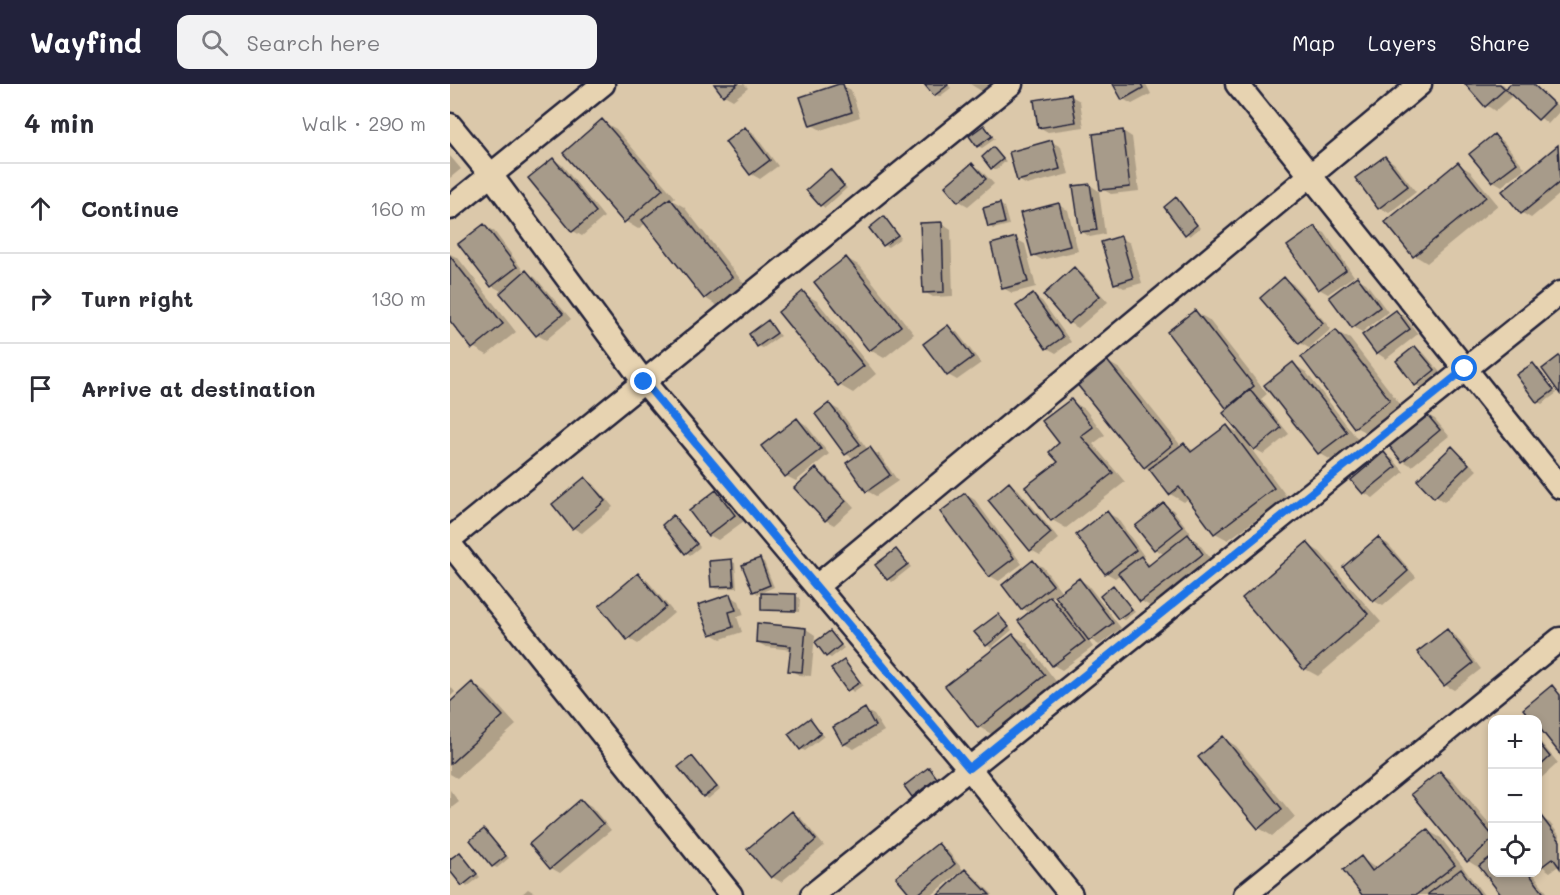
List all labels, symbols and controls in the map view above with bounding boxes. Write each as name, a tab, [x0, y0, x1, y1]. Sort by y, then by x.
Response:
search box	[177, 15, 597, 69]
text: Wayfind	[30, 24, 141, 60]
icon: search	[198, 26, 231, 59]
text: Search here	[246, 28, 380, 57]
text: Map	[1292, 29, 1335, 56]
text: Layers	[1368, 29, 1437, 56]
text: Share	[1470, 29, 1530, 56]
text: 4 min	[24, 106, 94, 140]
text: Walk · 290 m	[301, 110, 426, 136]
icon: ahead	[24, 192, 57, 225]
text: Continue	[81, 194, 179, 223]
text: 160 m	[370, 195, 426, 221]
icon: right	[24, 282, 57, 315]
text: Turn right	[81, 284, 193, 313]
text: 130 m	[371, 285, 426, 311]
route start	[1451, 355, 1477, 381]
route end	[630, 368, 656, 394]
icon: arrive	[24, 372, 57, 405]
text: Arrive at destination	[81, 374, 316, 403]
map controls	[1488, 715, 1542, 877]
button: +	[1488, 715, 1542, 769]
button: −	[1488, 769, 1542, 823]
button: locate	[1488, 823, 1542, 877]

